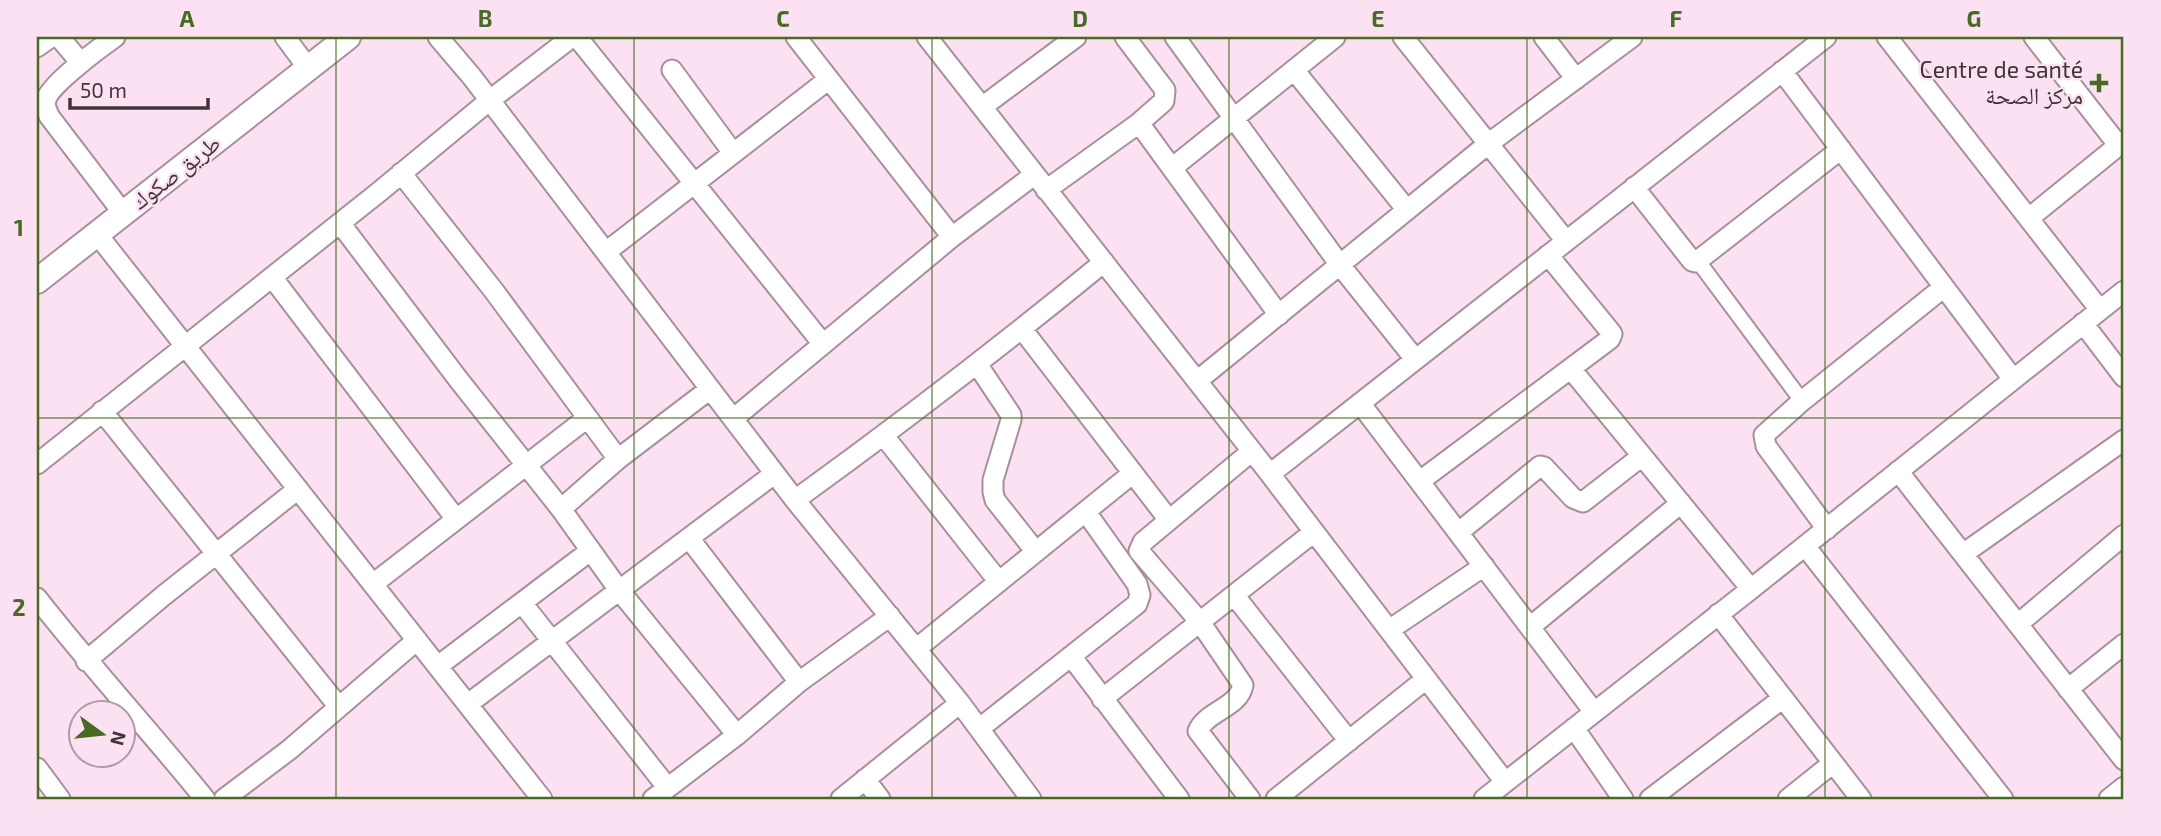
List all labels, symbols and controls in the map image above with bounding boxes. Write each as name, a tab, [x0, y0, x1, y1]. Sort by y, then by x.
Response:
text: A	[179, 4, 195, 32]
text: B	[478, 4, 492, 32]
text: C	[776, 4, 790, 32]
text: D	[1072, 4, 1088, 32]
text: E	[1371, 4, 1385, 32]
text: F	[1670, 4, 1683, 32]
text: G	[1967, 4, 1981, 32]
place label: Centre de santé مركز الصحة	[1920, 55, 2083, 109]
scale bar	[70, 66, 208, 110]
marker: Centre de santé مركز الصحة	[2089, 73, 2109, 93]
text: 50 m	[80, 77, 127, 102]
street label: طريق صكوك	[126, 128, 226, 215]
text: 1	[14, 213, 24, 241]
text: 2	[12, 593, 26, 621]
north arrow	[66, 700, 136, 770]
text: N	[106, 729, 132, 748]

